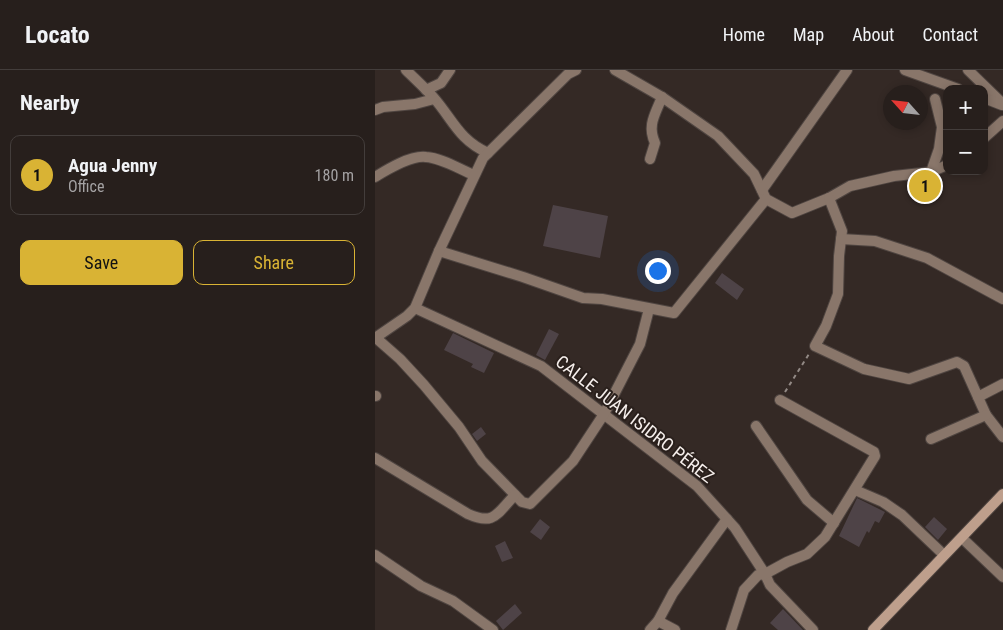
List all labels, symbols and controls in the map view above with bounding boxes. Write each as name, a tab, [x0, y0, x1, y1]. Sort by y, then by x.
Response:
text: Locato	[25, 21, 90, 49]
text: Home	[723, 24, 765, 45]
text: Map	[793, 24, 824, 45]
text: About	[852, 24, 894, 45]
text: Contact	[922, 24, 978, 45]
north arrow	[883, 85, 928, 130]
map controls	[943, 85, 988, 175]
button: +	[943, 85, 988, 130]
text: Nearby	[20, 91, 79, 115]
button: −	[943, 130, 988, 175]
text: Agua Jenny	[68, 154, 157, 177]
text: 1	[33, 166, 41, 185]
text: 180 m	[315, 166, 354, 185]
pin: 1	[909, 167, 941, 205]
text: Office	[68, 177, 104, 196]
button: Save	[20, 240, 183, 285]
button: Share	[193, 240, 355, 285]
your location	[645, 258, 671, 284]
street label: CALLE JUAN ISIDRO PÉREZ	[552, 351, 718, 487]

